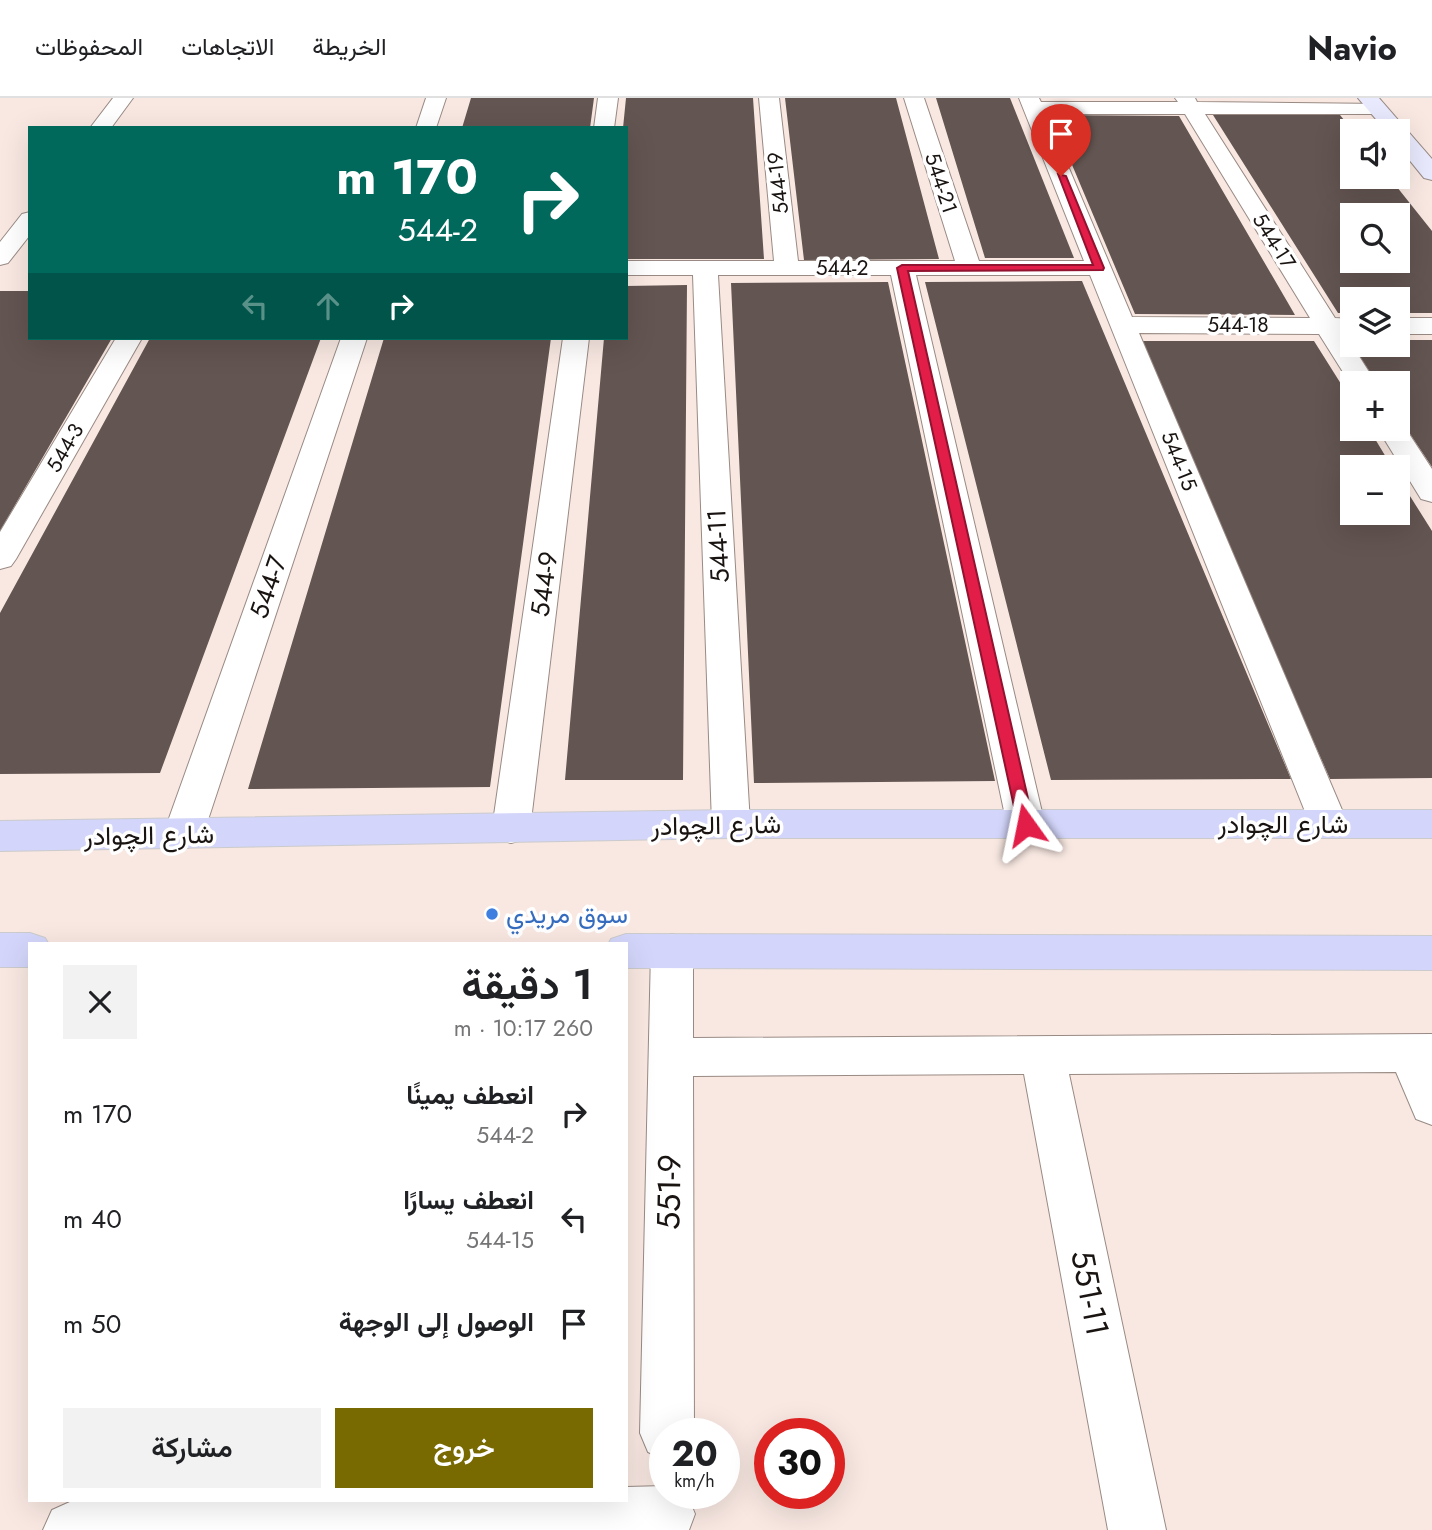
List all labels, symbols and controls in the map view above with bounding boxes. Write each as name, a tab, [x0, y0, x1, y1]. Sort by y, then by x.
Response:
text: Navio	[1307, 25, 1397, 72]
text: المحفوظات	[35, 29, 143, 64]
text: الاتجاهات	[181, 29, 274, 64]
text: الخريطة	[312, 29, 387, 64]
pin	[1031, 104, 1091, 176]
icon: arrive	[1042, 115, 1080, 153]
map controls	[1340, 119, 1410, 525]
button: sound	[1340, 119, 1410, 189]
text: 170 m	[336, 142, 478, 212]
street label: 544-21	[917, 149, 965, 217]
street label: 544-19	[760, 150, 796, 216]
icon: right	[502, 154, 593, 245]
button: search	[1340, 203, 1410, 273]
text: 544-2	[398, 207, 478, 253]
street label: 544-17	[1245, 207, 1303, 275]
street label: 544-2	[816, 253, 868, 283]
icon: left	[236, 287, 274, 325]
icon: ahead	[309, 287, 347, 325]
icon: right	[382, 287, 420, 325]
button: layers	[1340, 287, 1410, 357]
street label: 544-18	[1207, 310, 1269, 340]
button: +	[1340, 371, 1410, 441]
street label: 544-3	[39, 418, 91, 478]
street label: 544-15	[1153, 427, 1205, 495]
button: −	[1340, 455, 1410, 525]
street label: 544-11	[697, 508, 739, 584]
street label: 544-9	[521, 549, 567, 619]
street label: 544-7	[240, 550, 297, 623]
position arrow	[989, 788, 1063, 862]
street label: شارع الچوادر	[650, 805, 781, 845]
street label: شارع الچوادر	[1217, 805, 1348, 843]
street label: شارع الچوادر	[83, 815, 214, 855]
place label: سوق مريدي	[506, 895, 628, 935]
marker: سوق مريدي	[484, 906, 500, 922]
text: 1 دقيقة	[461, 954, 593, 1015]
button: close	[63, 965, 137, 1039]
text: 260 m · 10:17	[454, 1011, 593, 1045]
text: انعطف يمينًا	[406, 1076, 534, 1114]
text: 170 m	[63, 1095, 132, 1133]
icon: right	[555, 1095, 593, 1133]
text: 544-2	[476, 1118, 534, 1152]
street label: 551-9	[645, 1154, 693, 1230]
text: انعطف يسارًا	[403, 1181, 534, 1219]
text: 40 m	[63, 1200, 122, 1238]
icon: left	[555, 1200, 593, 1238]
text: 544-15	[466, 1223, 534, 1257]
street label: 551-11	[1059, 1246, 1121, 1340]
text: الوصول إلى الوجهة	[339, 1303, 534, 1341]
text: 50 m	[63, 1305, 121, 1343]
icon: arrive	[555, 1305, 593, 1343]
button: مشاركة	[63, 1408, 321, 1488]
button: خروج	[335, 1408, 593, 1488]
speed limit sign: 30	[754, 1418, 845, 1509]
text: 20	[671, 1429, 718, 1479]
text: km/h	[674, 1468, 715, 1494]

